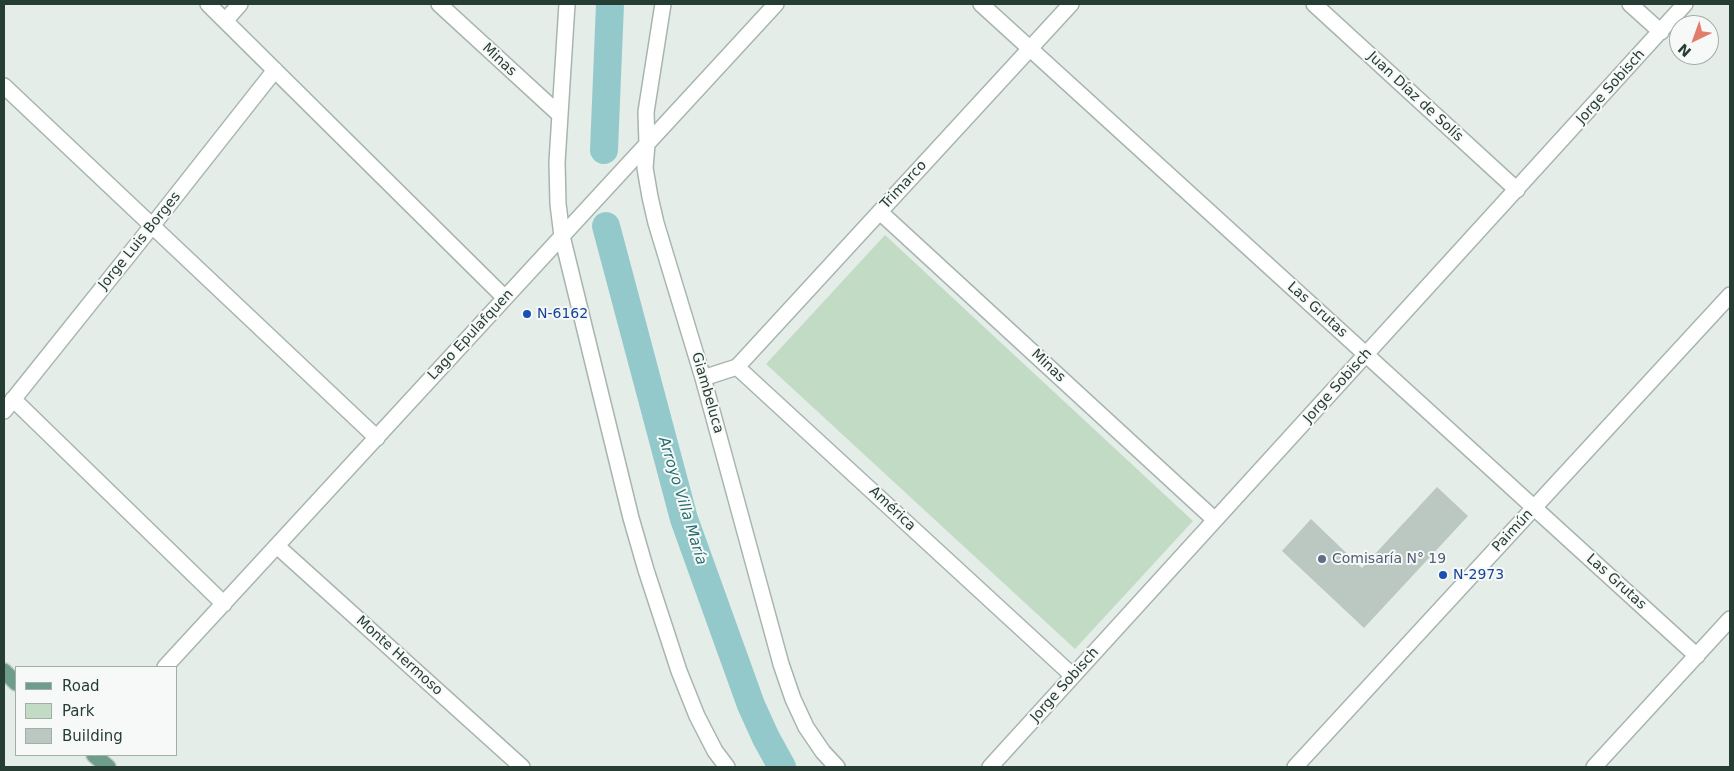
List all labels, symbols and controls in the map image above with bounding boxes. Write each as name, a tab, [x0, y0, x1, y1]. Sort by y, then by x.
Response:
north arrow	[1669, 15, 1719, 65]
street label: Minas	[478, 40, 520, 80]
text: N	[1675, 41, 1694, 60]
street label: Jorge Sobisch	[1573, 46, 1649, 128]
street label: Juan Díaz de Solís	[1364, 48, 1466, 146]
street label: Trimarco	[877, 157, 931, 213]
street label: Jorge Luis Borges	[95, 189, 185, 293]
street label: Las Grutas	[1284, 279, 1350, 341]
street label: Lago Epulafquen	[425, 286, 517, 384]
place label: N-6162	[537, 306, 588, 322]
marker: N-6162	[521, 308, 533, 320]
street label: Jorge Sobisch	[1300, 345, 1376, 427]
street label: Minas	[1027, 346, 1069, 386]
street label: Giambeluca	[687, 351, 727, 435]
water label: Arroyo Villa María	[654, 435, 710, 567]
street label: América	[865, 483, 919, 535]
street label: Paimún	[1489, 506, 1537, 556]
place label: Comisaría N° 19	[1332, 551, 1446, 567]
street label: Las Grutas	[1583, 551, 1649, 613]
marker: Comisaría N° 19	[1316, 553, 1328, 565]
place label: N-2973	[1453, 567, 1504, 583]
marker: N-2973	[1437, 569, 1449, 581]
street label: Monte Hermoso	[352, 613, 446, 699]
street label: Jorge Sobisch	[1027, 644, 1103, 726]
legend	[15, 666, 178, 756]
text: Road	[62, 677, 100, 695]
text: Park	[62, 702, 94, 720]
text: Building	[62, 727, 123, 745]

